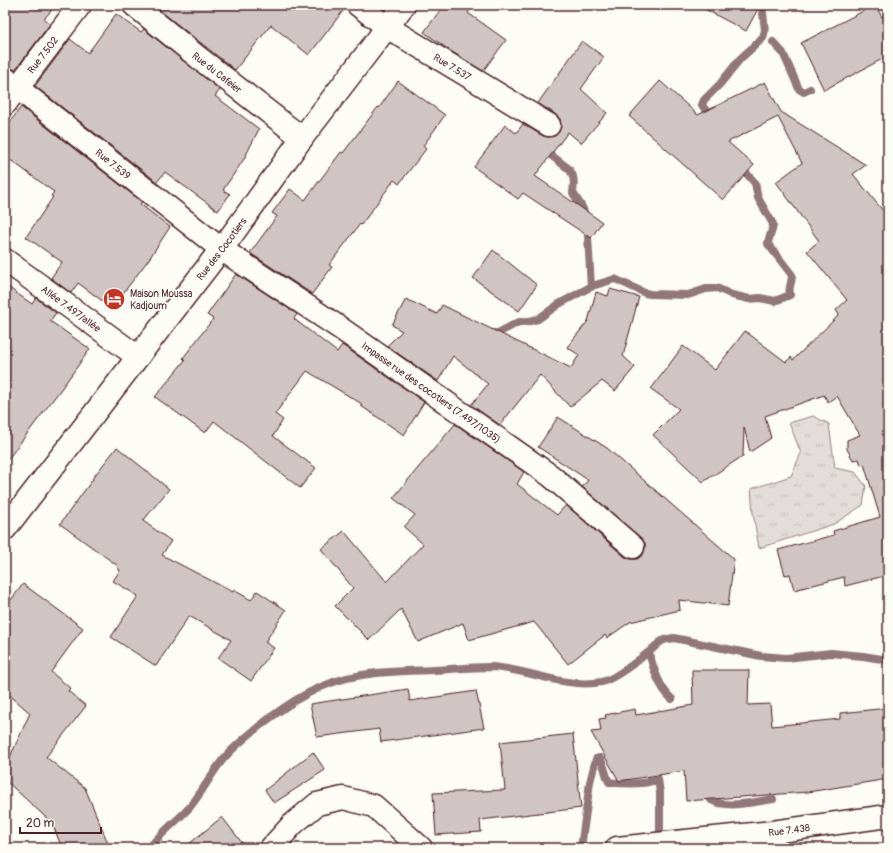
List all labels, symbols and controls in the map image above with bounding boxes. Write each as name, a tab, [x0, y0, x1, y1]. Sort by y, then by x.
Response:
street label: Rue 7.502	[25, 34, 61, 76]
street label: Rue du Cafeier	[189, 50, 244, 96]
street label: Rue 7.537	[431, 52, 474, 84]
street label: Rue 7.539	[93, 147, 133, 182]
street label: Rue des Cocotiers	[194, 215, 250, 283]
street label: Allée 7.497/allée	[39, 283, 103, 335]
hotel icon: Maison Moussa Kadjoum	[101, 286, 127, 312]
place label: Maison Moussa Kadjoum	[130, 288, 193, 312]
street label: Impasse rue des cocotiers (7.497/1035)	[359, 340, 503, 446]
scale bar	[20, 809, 101, 835]
text: 20 m	[26, 816, 55, 831]
street label: Rue 7.438	[768, 822, 811, 839]

